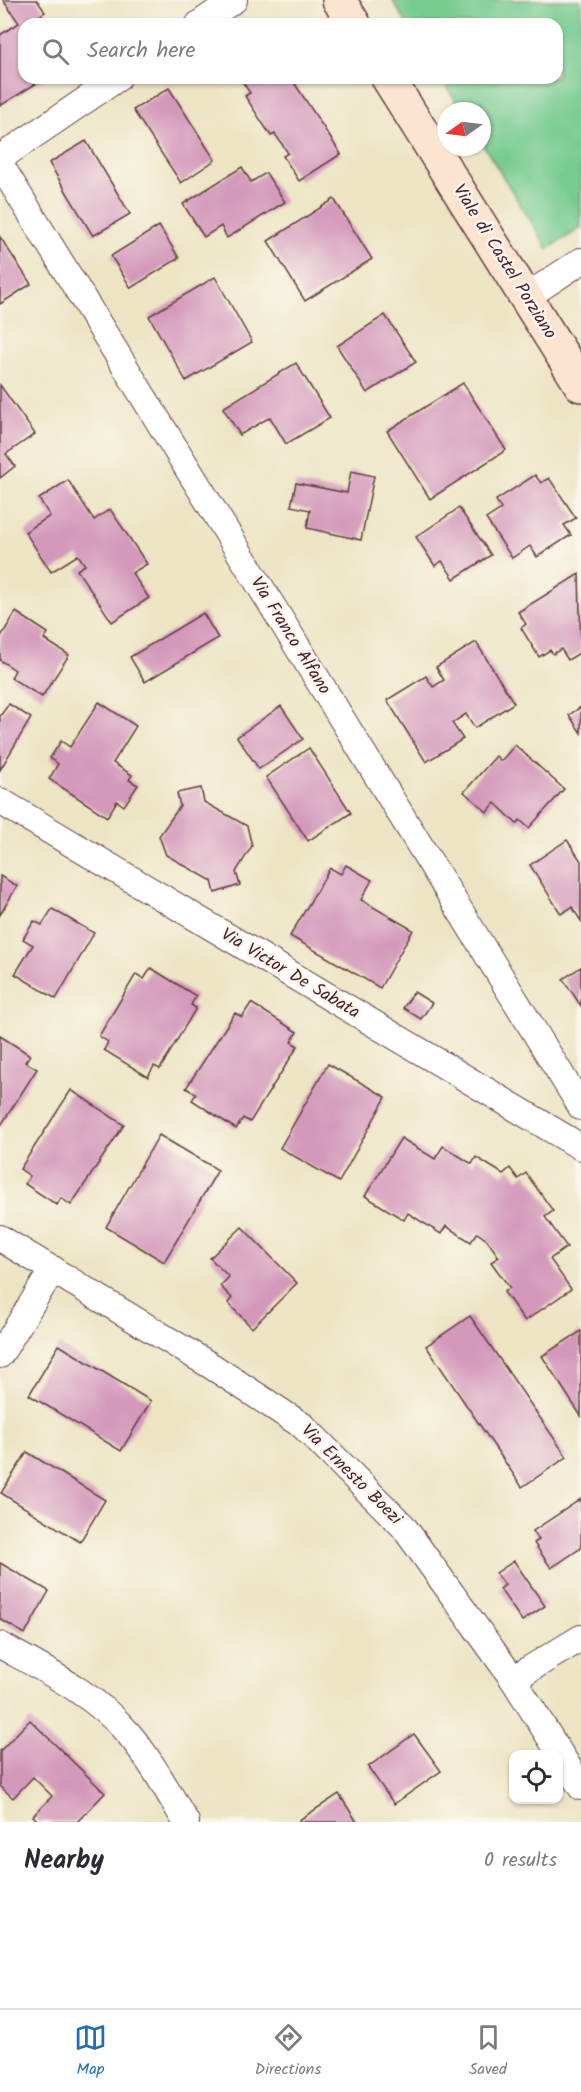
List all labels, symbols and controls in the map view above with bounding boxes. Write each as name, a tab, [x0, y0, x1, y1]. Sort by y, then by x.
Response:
search box	[18, 18, 563, 84]
text: Search here	[87, 34, 195, 69]
icon: search	[39, 35, 72, 68]
north arrow	[437, 102, 491, 156]
street label: Viale di Castel Porziano	[444, 179, 564, 345]
street label: Via Franco Alfano	[242, 571, 338, 701]
street label: Via Victor De Sabata	[215, 921, 365, 1027]
street label: Via Ernesto Boezi	[293, 1417, 409, 1533]
map controls	[509, 1750, 563, 1804]
button: locate	[509, 1750, 563, 1804]
text: Nearby	[24, 1840, 104, 1882]
text: 0 results	[484, 1845, 557, 1877]
tab: Map	[74, 2021, 107, 2082]
tab: Directions	[255, 2021, 321, 2082]
tab: Saved	[469, 2021, 507, 2082]

